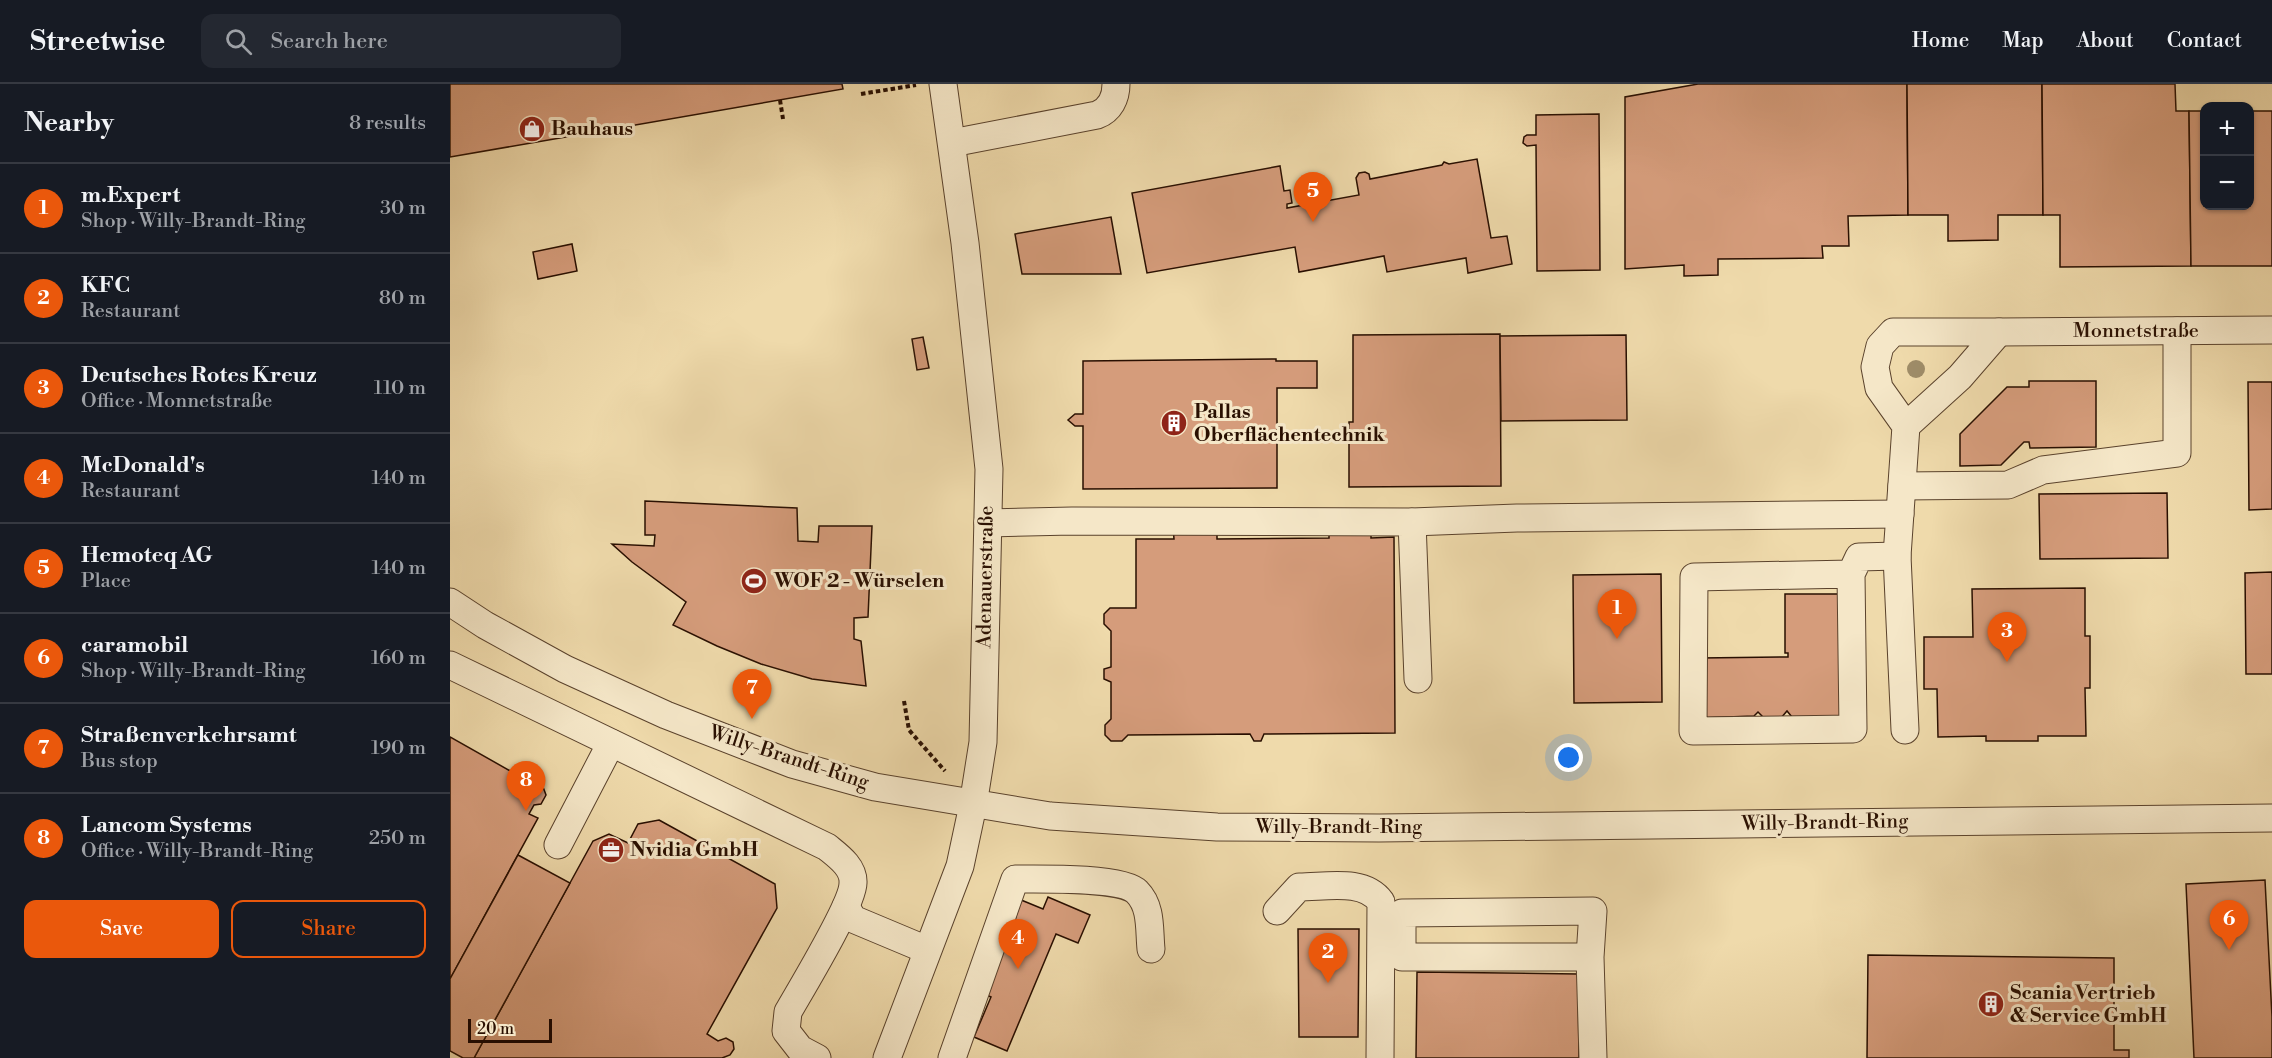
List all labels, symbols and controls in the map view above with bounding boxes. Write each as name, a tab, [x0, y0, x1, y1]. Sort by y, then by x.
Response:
search box	[201, 14, 621, 68]
text: Streetwise	[30, 24, 165, 59]
icon: search	[222, 25, 255, 58]
text: Search here	[270, 28, 388, 55]
text: Home	[1912, 28, 1969, 54]
text: Map	[2002, 28, 2044, 54]
text: About	[2077, 28, 2134, 54]
text: Contact	[2167, 28, 2242, 54]
map controls	[2200, 102, 2254, 210]
button: +	[2200, 102, 2254, 156]
text: Nearby	[24, 107, 114, 139]
text: 8 results	[349, 111, 426, 136]
shop icon: Bauhaus	[517, 114, 547, 144]
place label: Bauhaus	[551, 117, 633, 142]
button: −	[2200, 156, 2254, 210]
pin: 5	[1294, 172, 1332, 222]
text: m.Expert	[81, 182, 180, 209]
text: 1	[39, 196, 48, 221]
text: 30 m	[380, 196, 426, 221]
text: Shop · Willy-Brandt-Ring	[81, 209, 306, 234]
text: KFC	[81, 272, 130, 299]
text: 2	[37, 286, 50, 311]
text: 80 m	[379, 286, 426, 311]
text: Restaurant	[81, 299, 180, 324]
street label: Monnetstraße	[2073, 319, 2199, 344]
text: Deutsches Rotes Kreuz	[81, 362, 317, 389]
text: 3	[37, 376, 50, 401]
text: 110 m	[374, 376, 426, 401]
text: Office · Monnetstraße	[81, 389, 272, 414]
place label: Pallas Oberflächentechnik	[1194, 400, 1385, 448]
building icon: Pallas Oberflächentechnik	[1159, 408, 1189, 438]
text: McDonald's	[81, 452, 205, 479]
text: 4	[37, 466, 50, 491]
text: 140 m	[371, 466, 426, 491]
text: Restaurant	[81, 479, 180, 504]
street label: Adenauerstraße	[972, 505, 1000, 650]
text: Hemoteq AG	[81, 542, 213, 569]
text: 5	[37, 556, 50, 581]
text: 140 m	[371, 556, 426, 581]
sports icon: WOF 2 - Würselen	[739, 566, 769, 596]
text: Place	[81, 569, 131, 594]
place label: WOF 2 - Würselen	[773, 569, 945, 594]
pin: 1	[1598, 590, 1636, 639]
pin: 3	[1988, 612, 2026, 662]
text: caramobil	[81, 632, 188, 659]
text: 6	[37, 646, 50, 671]
text: 160 m	[371, 646, 426, 671]
text: Shop · Willy-Brandt-Ring	[81, 659, 306, 684]
pin: 7	[732, 670, 772, 719]
street label: Willy-Brandt-Ring	[705, 720, 873, 796]
text: Straßenverkehrsamt	[81, 722, 297, 749]
text: 7	[38, 736, 49, 761]
text: 190 m	[371, 736, 426, 761]
your location	[1554, 743, 1583, 772]
text: Bus stop	[81, 749, 158, 774]
pin: 8	[506, 762, 546, 811]
street label: Willy-Brandt-Ring	[1740, 809, 1909, 837]
text: Lancom Systems	[81, 812, 252, 839]
street label: Willy-Brandt-Ring	[1255, 815, 1423, 840]
text: 8	[37, 826, 50, 851]
text: 250 m	[369, 826, 426, 851]
office icon: Nvidia GmbH	[596, 835, 626, 865]
place label: Nvidia GmbH	[630, 838, 759, 863]
text: Office · Willy-Brandt-Ring	[81, 839, 313, 864]
button: Save	[24, 900, 219, 958]
button: Share	[231, 900, 426, 958]
pin: 6	[2210, 900, 2248, 950]
pin: 4	[998, 920, 1038, 969]
pin: 2	[1308, 934, 1348, 983]
place label: Scania Vertrieb & Service GmbH	[2010, 981, 2167, 1029]
building icon: Scania Vertrieb & Service GmbH	[1976, 989, 2006, 1019]
scale bar	[468, 1016, 552, 1044]
text: 20 m	[477, 1019, 514, 1039]

